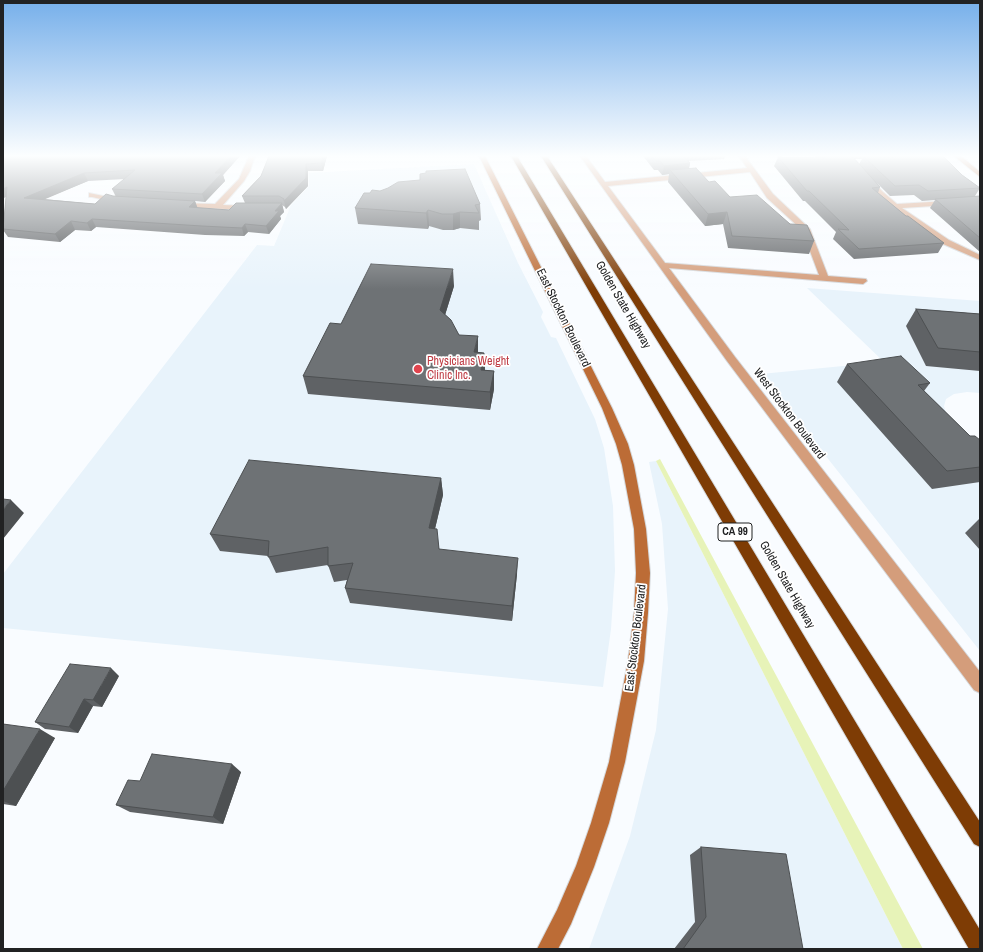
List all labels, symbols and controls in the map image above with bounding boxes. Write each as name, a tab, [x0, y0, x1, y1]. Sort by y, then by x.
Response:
street label: Golden State Highway	[592, 259, 654, 351]
street label: East Stockton Boulevard	[533, 266, 593, 370]
place label: Physicians Weight Clinic Inc.	[427, 355, 509, 383]
marker: Physicians Weight Clinic Inc.	[412, 363, 424, 375]
street label: West Stockton Boulevard	[750, 366, 828, 462]
road number: CA 99	[718, 523, 752, 541]
street label: Golden State Highway	[756, 539, 818, 631]
street label: East Stockton Boulevard	[622, 584, 650, 692]

